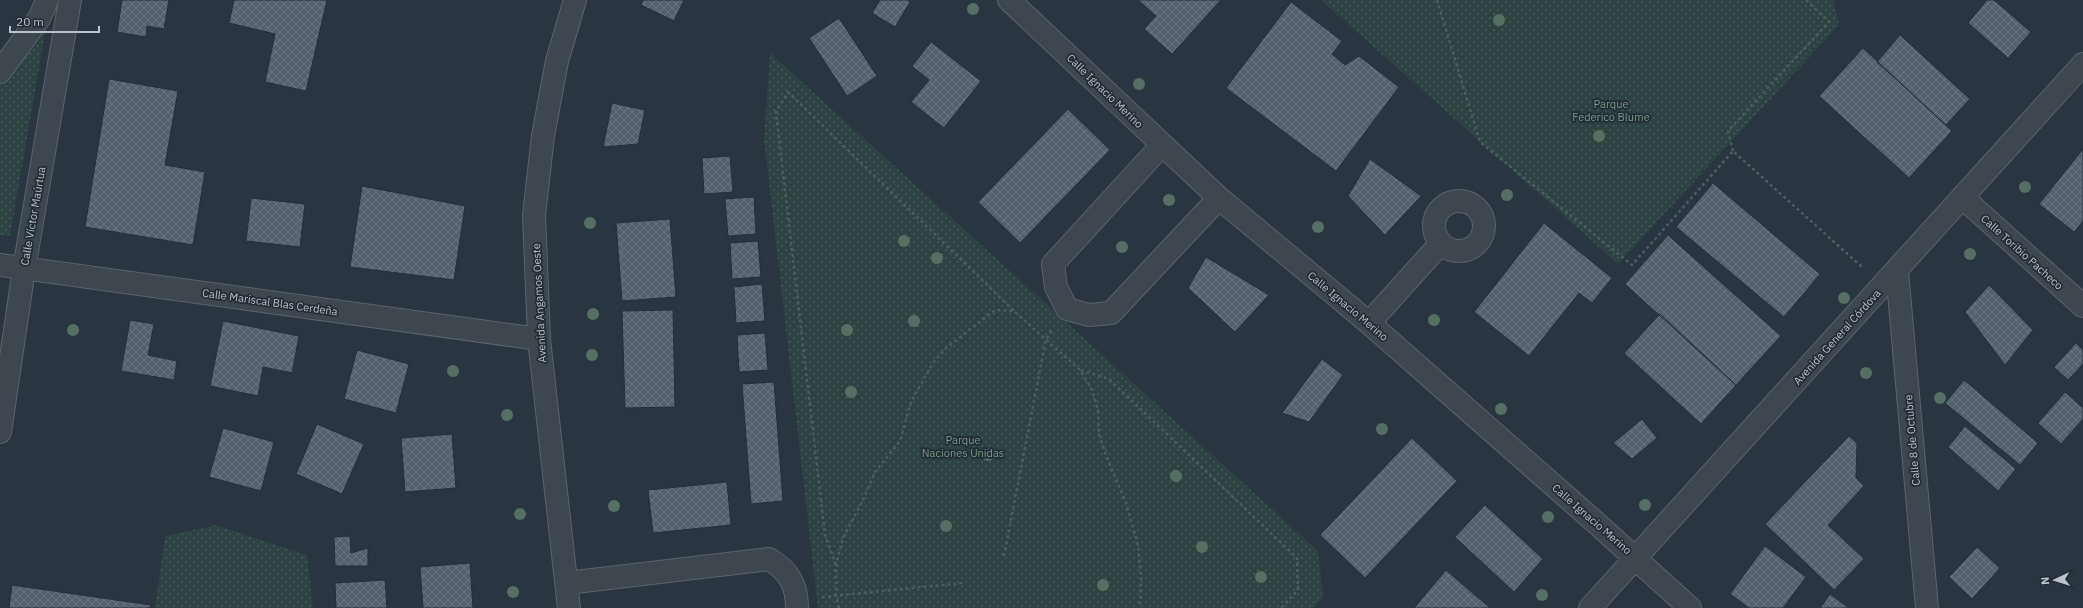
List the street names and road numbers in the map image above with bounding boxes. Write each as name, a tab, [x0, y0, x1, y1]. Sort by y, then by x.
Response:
street label: Calle Ignacio Merino	[1064, 51, 1146, 131]
street label: Calle Víctor Maúrtua	[17, 165, 49, 266]
street label: Calle Toribio Pacheco	[1978, 211, 2066, 293]
street label: Avenida Angamos Oeste	[529, 243, 549, 363]
street label: Calle Ignacio Merino	[1305, 268, 1391, 344]
street label: Calle Mariscal Blas Cerdeña	[201, 286, 339, 318]
street label: Avenida General Córdova	[1790, 286, 1884, 388]
street label: Calle 8 de Octubre	[1901, 394, 1923, 486]
street label: Calle Ignacio Merino	[1549, 481, 1635, 557]

